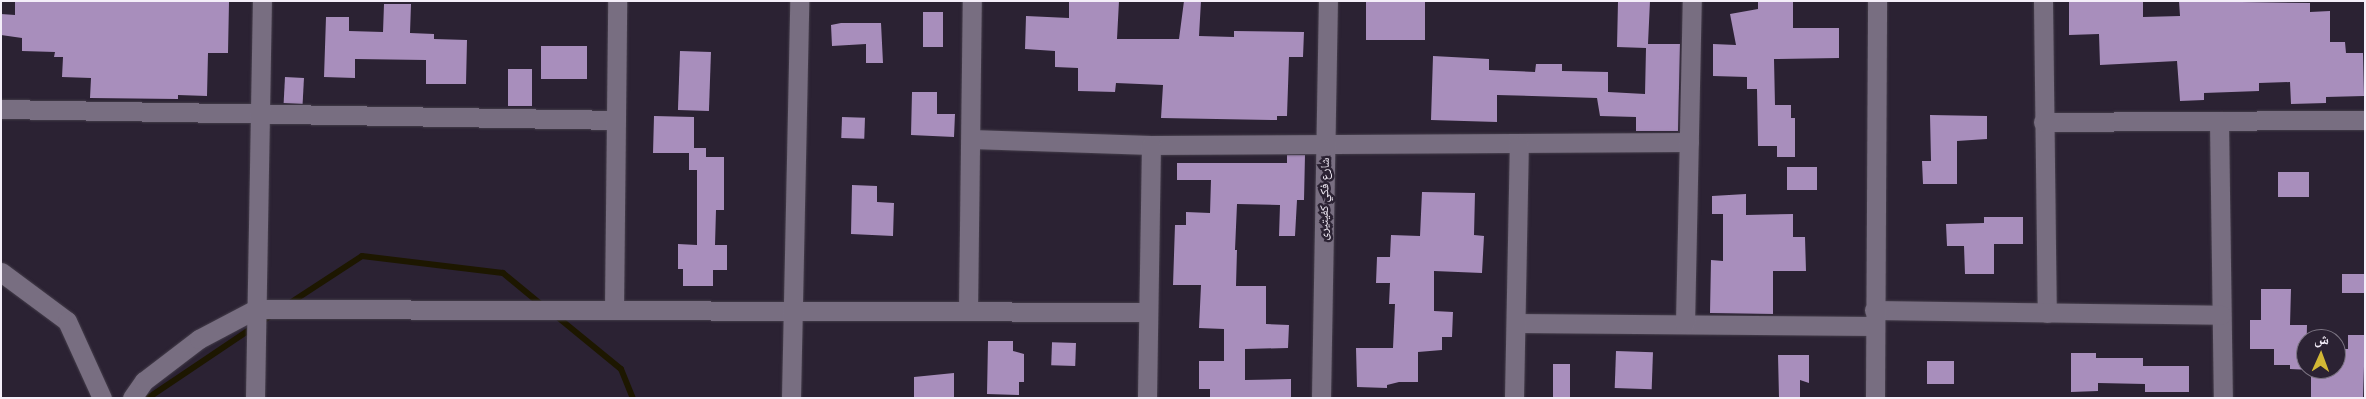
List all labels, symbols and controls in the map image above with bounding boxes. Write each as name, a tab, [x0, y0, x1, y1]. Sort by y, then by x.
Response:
street label: شارع فكي كفيتيرى	[1317, 157, 1333, 241]
north arrow	[2296, 329, 2346, 379]
text: ش	[2314, 331, 2329, 348]

